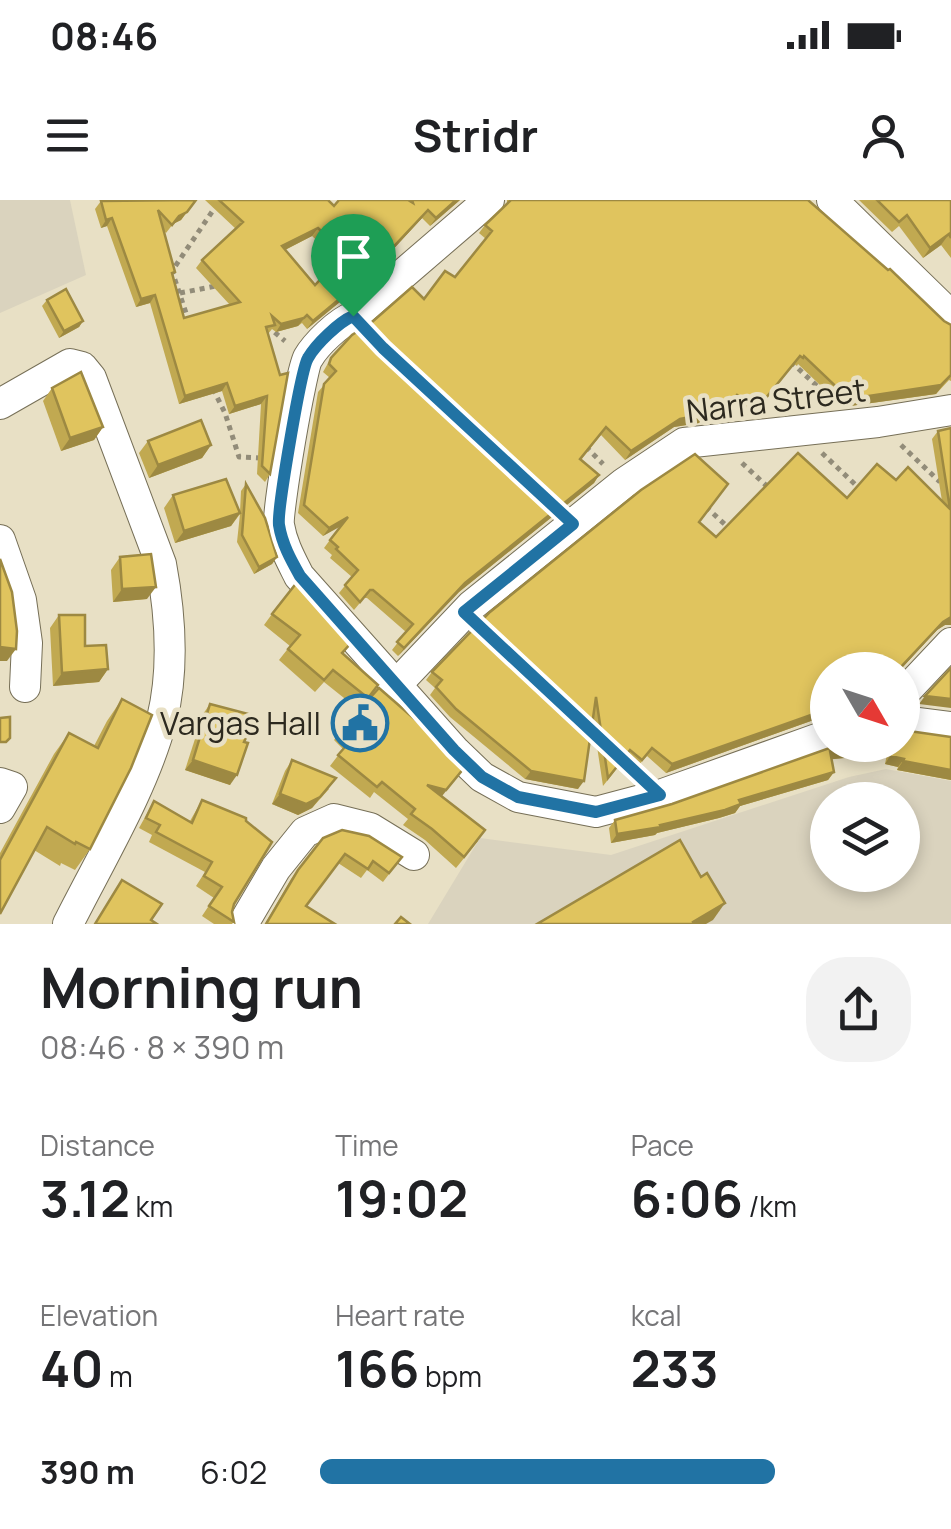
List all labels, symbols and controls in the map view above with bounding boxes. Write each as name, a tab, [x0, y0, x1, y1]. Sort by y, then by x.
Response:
text: 08:46	[50, 9, 158, 61]
text: Stridr	[413, 104, 538, 166]
icon: menu	[40, 108, 95, 163]
icon: person	[856, 108, 911, 163]
pin	[311, 214, 396, 317]
icon: arrive	[326, 229, 381, 284]
street label: Narra Street	[684, 367, 868, 433]
north arrow	[810, 652, 920, 762]
map controls	[810, 652, 920, 892]
public building icon: Vargas Hall	[330, 693, 390, 753]
place label: Vargas Hall	[160, 701, 321, 745]
button: layers	[810, 782, 920, 892]
text: Morning run	[40, 949, 363, 1025]
button: share	[806, 957, 911, 1062]
text: 08:46 · 8 × 390 m	[40, 1025, 284, 1069]
text: Distance	[40, 1126, 155, 1164]
text: Time	[335, 1126, 399, 1164]
text: Pace	[631, 1126, 694, 1164]
text: 3.12	[40, 1164, 130, 1232]
text: 19:02	[335, 1164, 468, 1232]
text: 6:06	[631, 1164, 743, 1232]
text: km	[130, 1187, 173, 1225]
text: /km	[743, 1187, 797, 1225]
text: Elevation	[40, 1296, 158, 1334]
text: Heart rate	[335, 1296, 465, 1334]
text: kcal	[631, 1296, 682, 1334]
text: 40	[40, 1334, 103, 1402]
text: 166	[335, 1334, 419, 1402]
text: 233	[631, 1334, 719, 1402]
text: m	[103, 1357, 133, 1395]
text: bpm	[419, 1357, 482, 1395]
text: 390 m	[40, 1450, 135, 1494]
text: 6:02	[200, 1450, 267, 1494]

